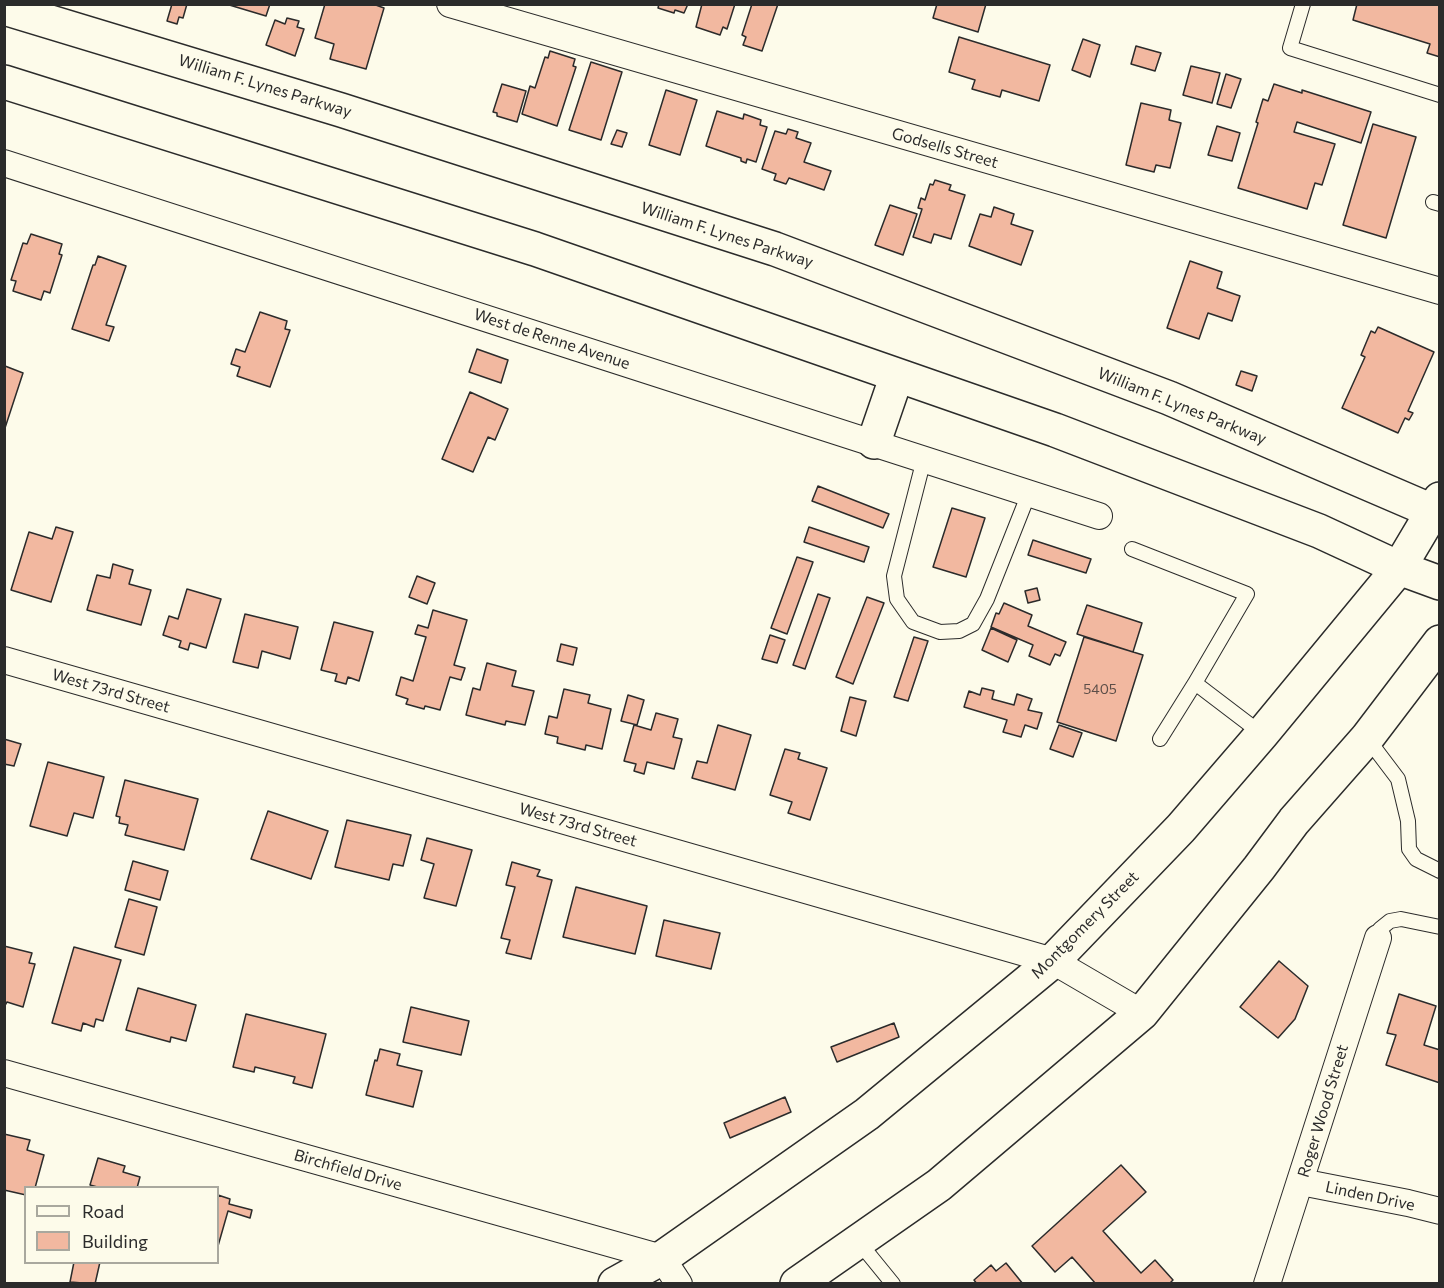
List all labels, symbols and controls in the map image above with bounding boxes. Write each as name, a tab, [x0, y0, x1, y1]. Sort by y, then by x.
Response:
street label: William F. Lynes Parkway	[176, 50, 354, 122]
street label: Godsells Street	[890, 124, 1000, 172]
street label: William F. Lynes Parkway	[638, 198, 816, 272]
street label: West de Renne Avenue	[471, 305, 633, 373]
street label: William F. Lynes Parkway	[1095, 363, 1269, 449]
street label: West 73rd Street	[50, 665, 172, 717]
house number: 5405	[1083, 681, 1117, 697]
street label: West 73rd Street	[517, 799, 639, 851]
street label: Montgomery Street	[1027, 867, 1143, 983]
street label: Roger Wood Street	[1294, 1042, 1352, 1180]
street label: Birchfield Drive	[292, 1145, 404, 1195]
street label: Linden Drive	[1323, 1177, 1417, 1215]
legend	[24, 1186, 219, 1264]
text: Road	[82, 1200, 124, 1222]
text: Building	[82, 1230, 148, 1252]

